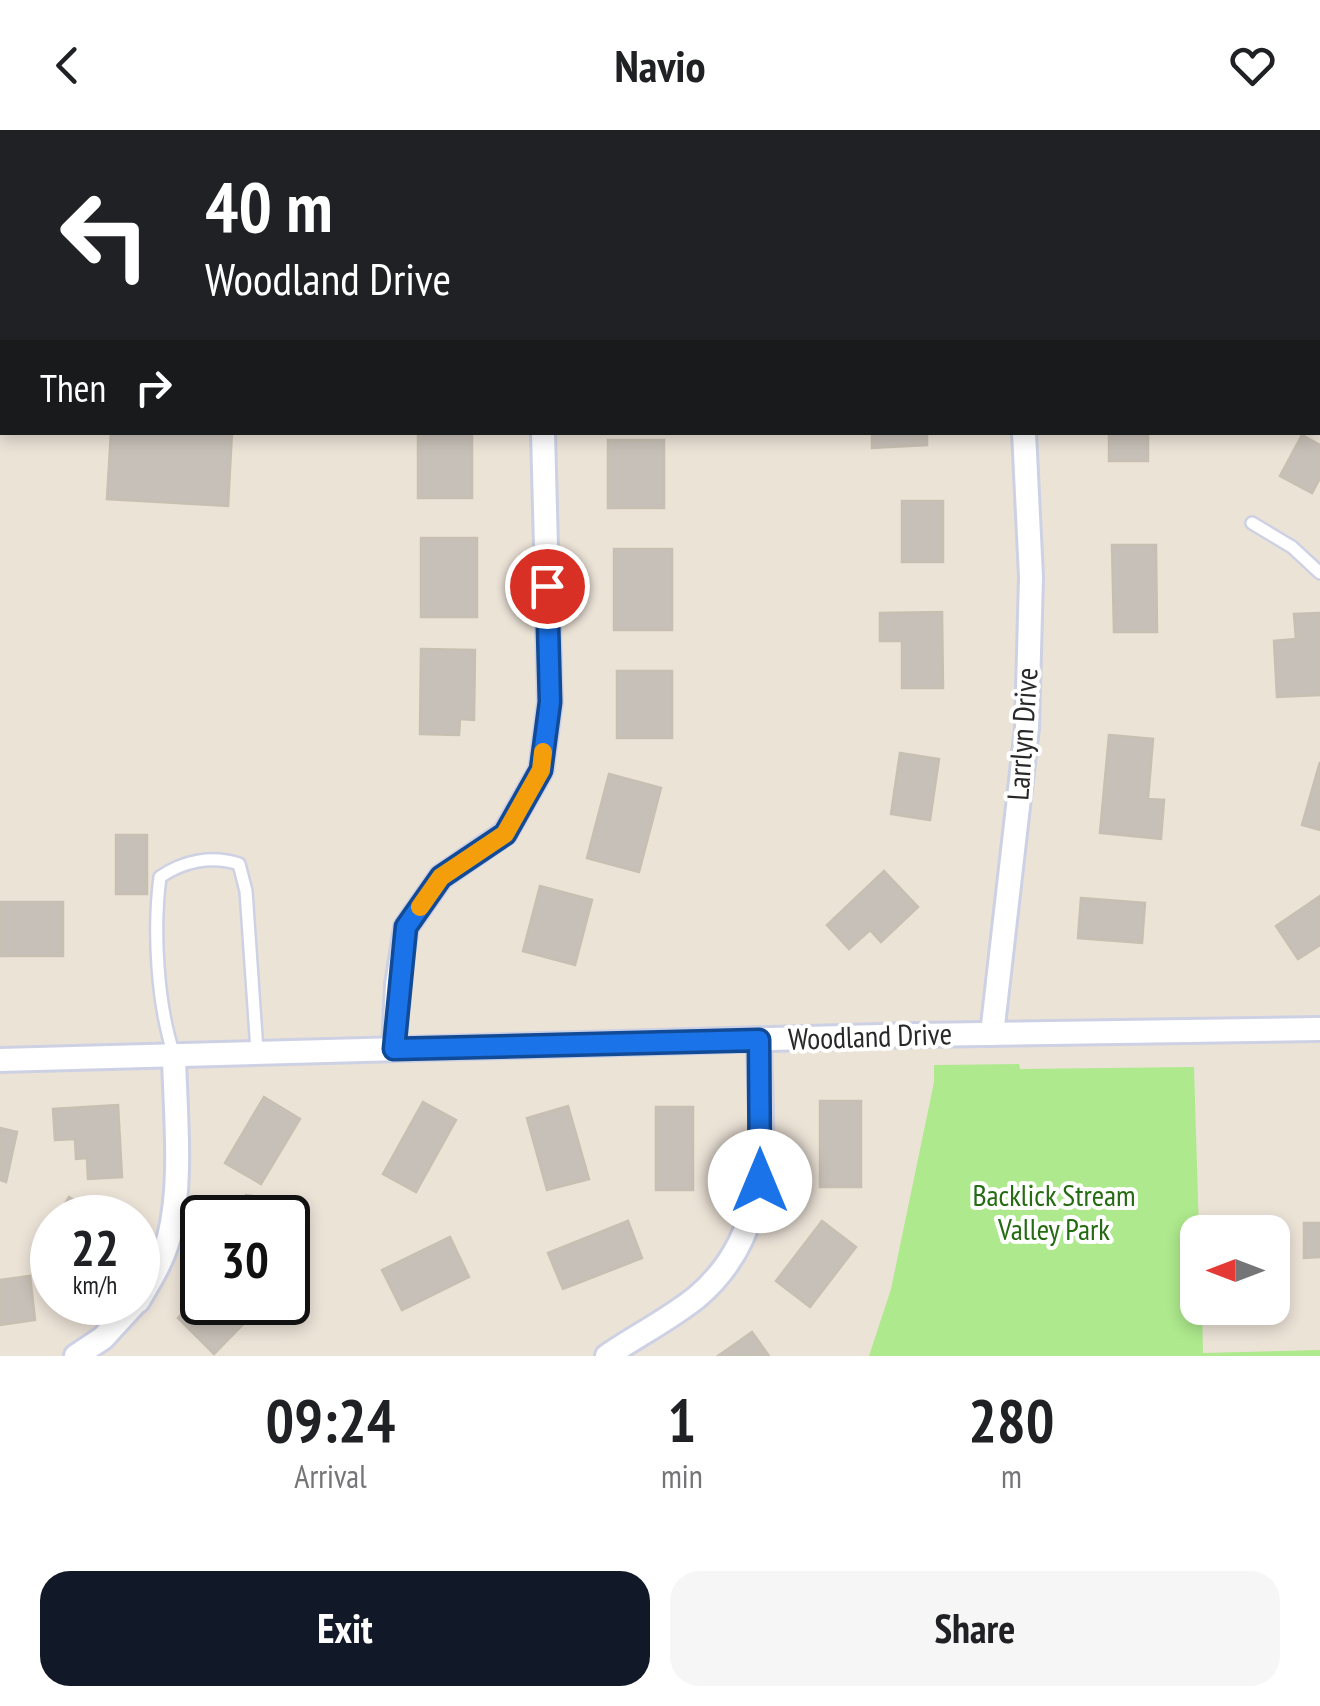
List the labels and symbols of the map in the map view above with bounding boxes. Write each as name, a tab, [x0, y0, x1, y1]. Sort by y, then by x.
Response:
pin	[505, 544, 590, 629]
street label: Larrlyn Drive	[997, 666, 1046, 801]
street label: Woodland Drive	[787, 1013, 953, 1058]
position arrow	[708, 1129, 812, 1233]
park label: Backlick Stream Valley Park	[972, 1175, 1136, 1248]
speed limit sign: 30	[180, 1195, 310, 1325]
north arrow	[1180, 1215, 1290, 1325]

